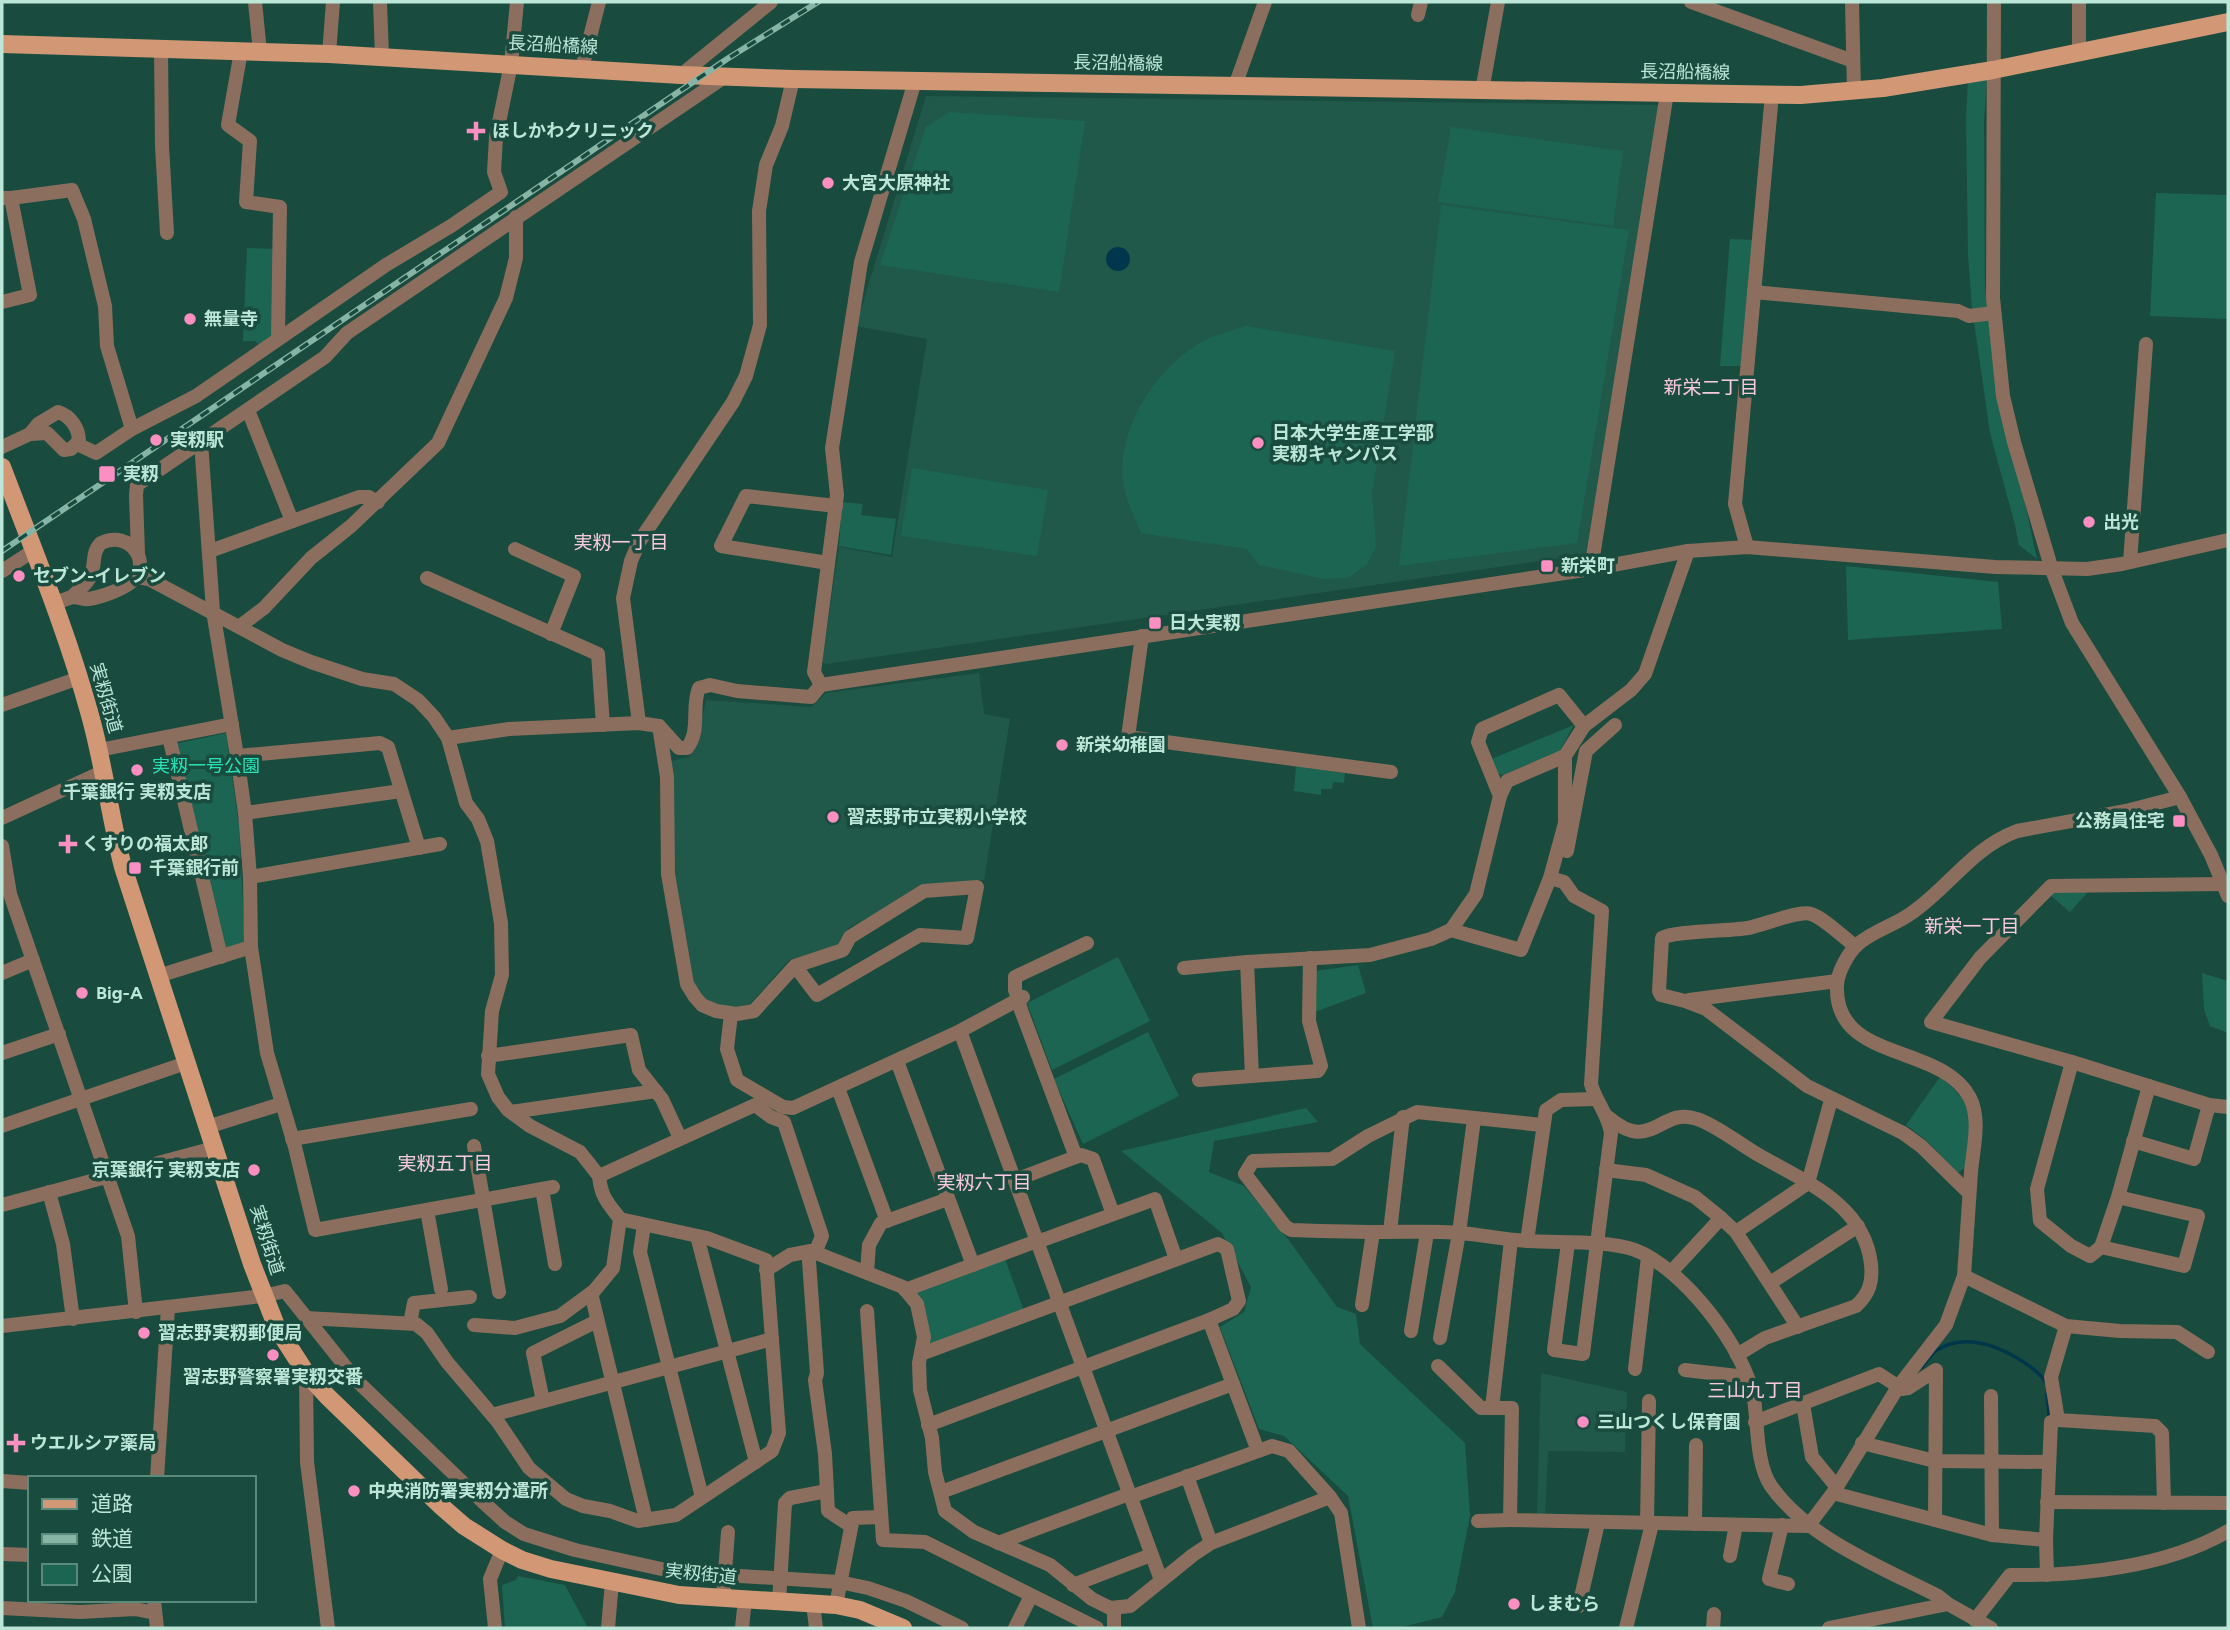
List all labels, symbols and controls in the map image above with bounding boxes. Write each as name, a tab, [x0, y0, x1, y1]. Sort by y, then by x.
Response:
street label: 長沼船橋線	[507, 32, 599, 58]
street label: 長沼船橋線	[1073, 51, 1163, 75]
street label: 長沼船橋線	[1640, 60, 1730, 84]
place label: ほしかわクリニック	[492, 120, 654, 142]
marker: ほしかわクリニック	[466, 121, 486, 141]
place label: 大宮大原神社	[842, 172, 950, 194]
marker: 大宮大原神社	[820, 175, 836, 191]
place label: 無量寺	[204, 308, 258, 330]
marker: 無量寺	[182, 311, 198, 327]
district label: 新栄二丁目	[1663, 376, 1759, 399]
place label: 日本大学生産工学部 実籾キャンパス	[1272, 422, 1434, 465]
place label: 実籾駅	[170, 429, 224, 451]
marker: 実籾駅	[148, 432, 164, 448]
marker: 日本大学生産工学部 実籾キャンパス	[1250, 435, 1266, 451]
place label: 実籾	[123, 463, 159, 485]
marker: 実籾	[97, 464, 117, 484]
place label: 出光	[2103, 511, 2139, 533]
marker: 出光	[2081, 514, 2097, 530]
district label: 実籾一丁目	[573, 531, 669, 554]
place label: 新栄町	[1561, 555, 1615, 577]
marker: 新栄町	[1539, 558, 1555, 574]
place label: セブン-イレブン	[33, 565, 166, 587]
marker: セブン-イレブン	[11, 568, 27, 584]
place label: 日大実籾	[1169, 612, 1241, 634]
marker: 日大実籾	[1147, 615, 1163, 631]
street label: 実籾街道	[86, 660, 126, 736]
place label: 新栄幼稚園	[1076, 734, 1166, 756]
marker: 新栄幼稚園	[1054, 737, 1070, 753]
park label: 実籾一号公園	[152, 755, 260, 777]
marker: 千葉銀行 実籾支店	[129, 762, 145, 778]
place label: 千葉銀行 実籾支店	[63, 781, 211, 803]
place label: 習志野市立実籾小学校	[847, 806, 1027, 828]
marker: 習志野市立実籾小学校	[825, 809, 841, 825]
place label: 公務員住宅	[2075, 810, 2165, 832]
marker: 公務員住宅	[2171, 813, 2187, 829]
place label: くすりの福太郎	[82, 833, 208, 855]
marker: くすりの福太郎	[60, 836, 76, 852]
place label: 千葉銀行前	[149, 857, 239, 879]
marker: 千葉銀行前	[127, 860, 143, 876]
district label: 新栄一丁目	[1924, 915, 2020, 938]
place label: Big-A	[96, 982, 143, 1004]
marker: Big-A	[74, 985, 90, 1001]
district label: 実籾五丁目	[397, 1152, 493, 1175]
place label: 京葉銀行 実籾支店	[92, 1159, 240, 1181]
marker: 京葉銀行 実籾支店	[246, 1162, 262, 1178]
district label: 実籾六丁目	[936, 1171, 1032, 1194]
street label: 実籾街道	[245, 1202, 289, 1278]
place label: 習志野実籾郵便局	[158, 1322, 302, 1344]
marker: 習志野実籾郵便局	[136, 1325, 152, 1341]
marker: 習志野警察署実籾交番	[265, 1347, 281, 1363]
place label: 習志野警察署実籾交番	[183, 1366, 363, 1388]
district label: 三山九丁目	[1707, 1379, 1803, 1402]
place label: 三山つくし保育園	[1597, 1411, 1741, 1433]
marker: 三山つくし保育園	[1575, 1414, 1591, 1430]
place label: ウエルシア薬局	[30, 1432, 156, 1454]
marker: ウエルシア薬局	[8, 1435, 24, 1451]
legend	[28, 1476, 256, 1602]
place label: 中央消防署実籾分遣所	[368, 1480, 548, 1502]
marker: 中央消防署実籾分遣所	[346, 1483, 362, 1499]
text: 道路	[91, 1491, 133, 1516]
text: 鉄道	[91, 1526, 133, 1551]
street label: 実籾街道	[664, 1559, 738, 1589]
text: 公園	[91, 1561, 133, 1586]
place label: しまむら	[1528, 1593, 1600, 1615]
marker: しまむら	[1506, 1596, 1522, 1612]

